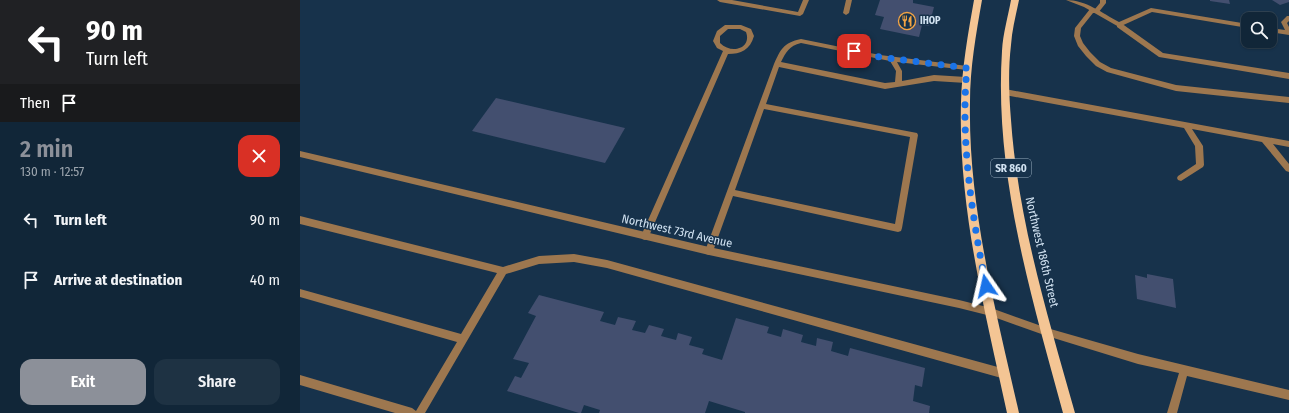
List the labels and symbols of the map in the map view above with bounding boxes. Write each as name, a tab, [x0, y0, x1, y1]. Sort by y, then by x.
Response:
restaurant icon: IHOP	[897, 11, 917, 31]
place label: IHOP	[920, 15, 941, 27]
pin	[837, 34, 871, 68]
road number: SR 860	[991, 159, 1031, 177]
street label: Northwest 186th Street	[1022, 195, 1062, 309]
street label: Northwest 73rd Avenue	[620, 211, 734, 251]
position arrow	[965, 265, 1007, 307]

